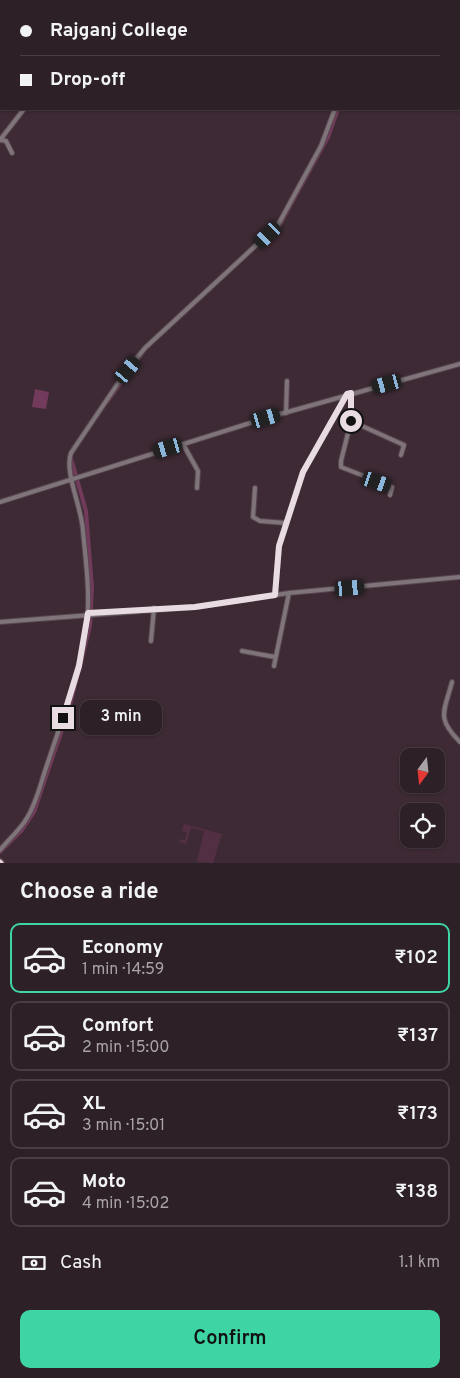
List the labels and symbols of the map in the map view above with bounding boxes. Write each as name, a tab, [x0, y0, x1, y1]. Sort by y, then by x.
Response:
car	[251, 219, 284, 251]
car	[112, 354, 143, 386]
car	[370, 373, 403, 395]
car	[249, 407, 282, 429]
route start	[340, 410, 362, 432]
car	[151, 437, 184, 459]
car	[360, 470, 393, 494]
car	[334, 579, 365, 597]
callout: 3 min	[80, 700, 163, 736]
route end	[52, 707, 74, 729]
north arrow	[400, 748, 445, 792]

